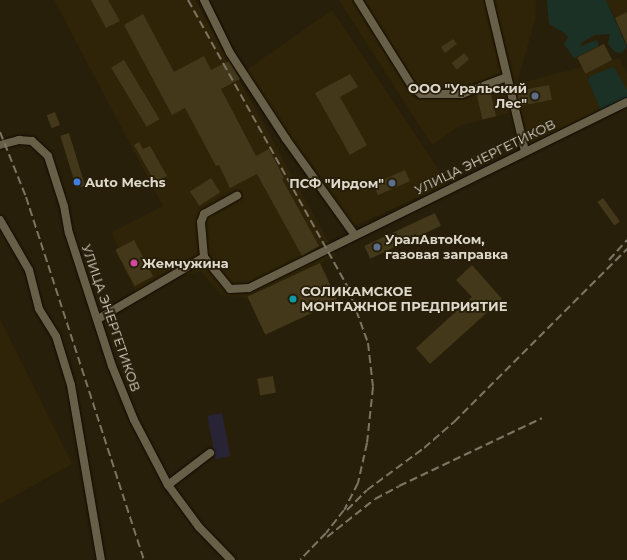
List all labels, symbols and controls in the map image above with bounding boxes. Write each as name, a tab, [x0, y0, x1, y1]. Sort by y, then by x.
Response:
place label: ООО "Уральский Лес"	[408, 81, 527, 112]
marker: ООО "Уральский Лес"	[530, 91, 540, 101]
street label: УЛИЦА ЭНЕРГЕТИКОВ	[412, 116, 558, 198]
place label: Auto Mechs	[85, 174, 166, 190]
place label: ПСФ "Ирдом"	[289, 175, 384, 191]
marker: Auto Mechs	[72, 177, 82, 187]
marker: ПСФ "Ирдом"	[387, 178, 397, 188]
place label: УралАвтоКом, газовая заправка	[385, 232, 508, 263]
street label: УЛИЦА ЭНЕРГЕТИКОВ	[78, 242, 144, 394]
marker: УралАвтоКом, газовая заправка	[372, 242, 382, 252]
place label: Жемчужина	[142, 255, 229, 271]
marker: Жемчужина	[129, 258, 139, 268]
place label: СОЛИКАМСКОЕ МОНТАЖНОЕ ПРЕДПРИЯТИЕ	[301, 284, 507, 315]
marker: СОЛИКАМСКОЕ МОНТАЖНОЕ ПРЕДПРИЯТИЕ	[288, 294, 298, 304]

